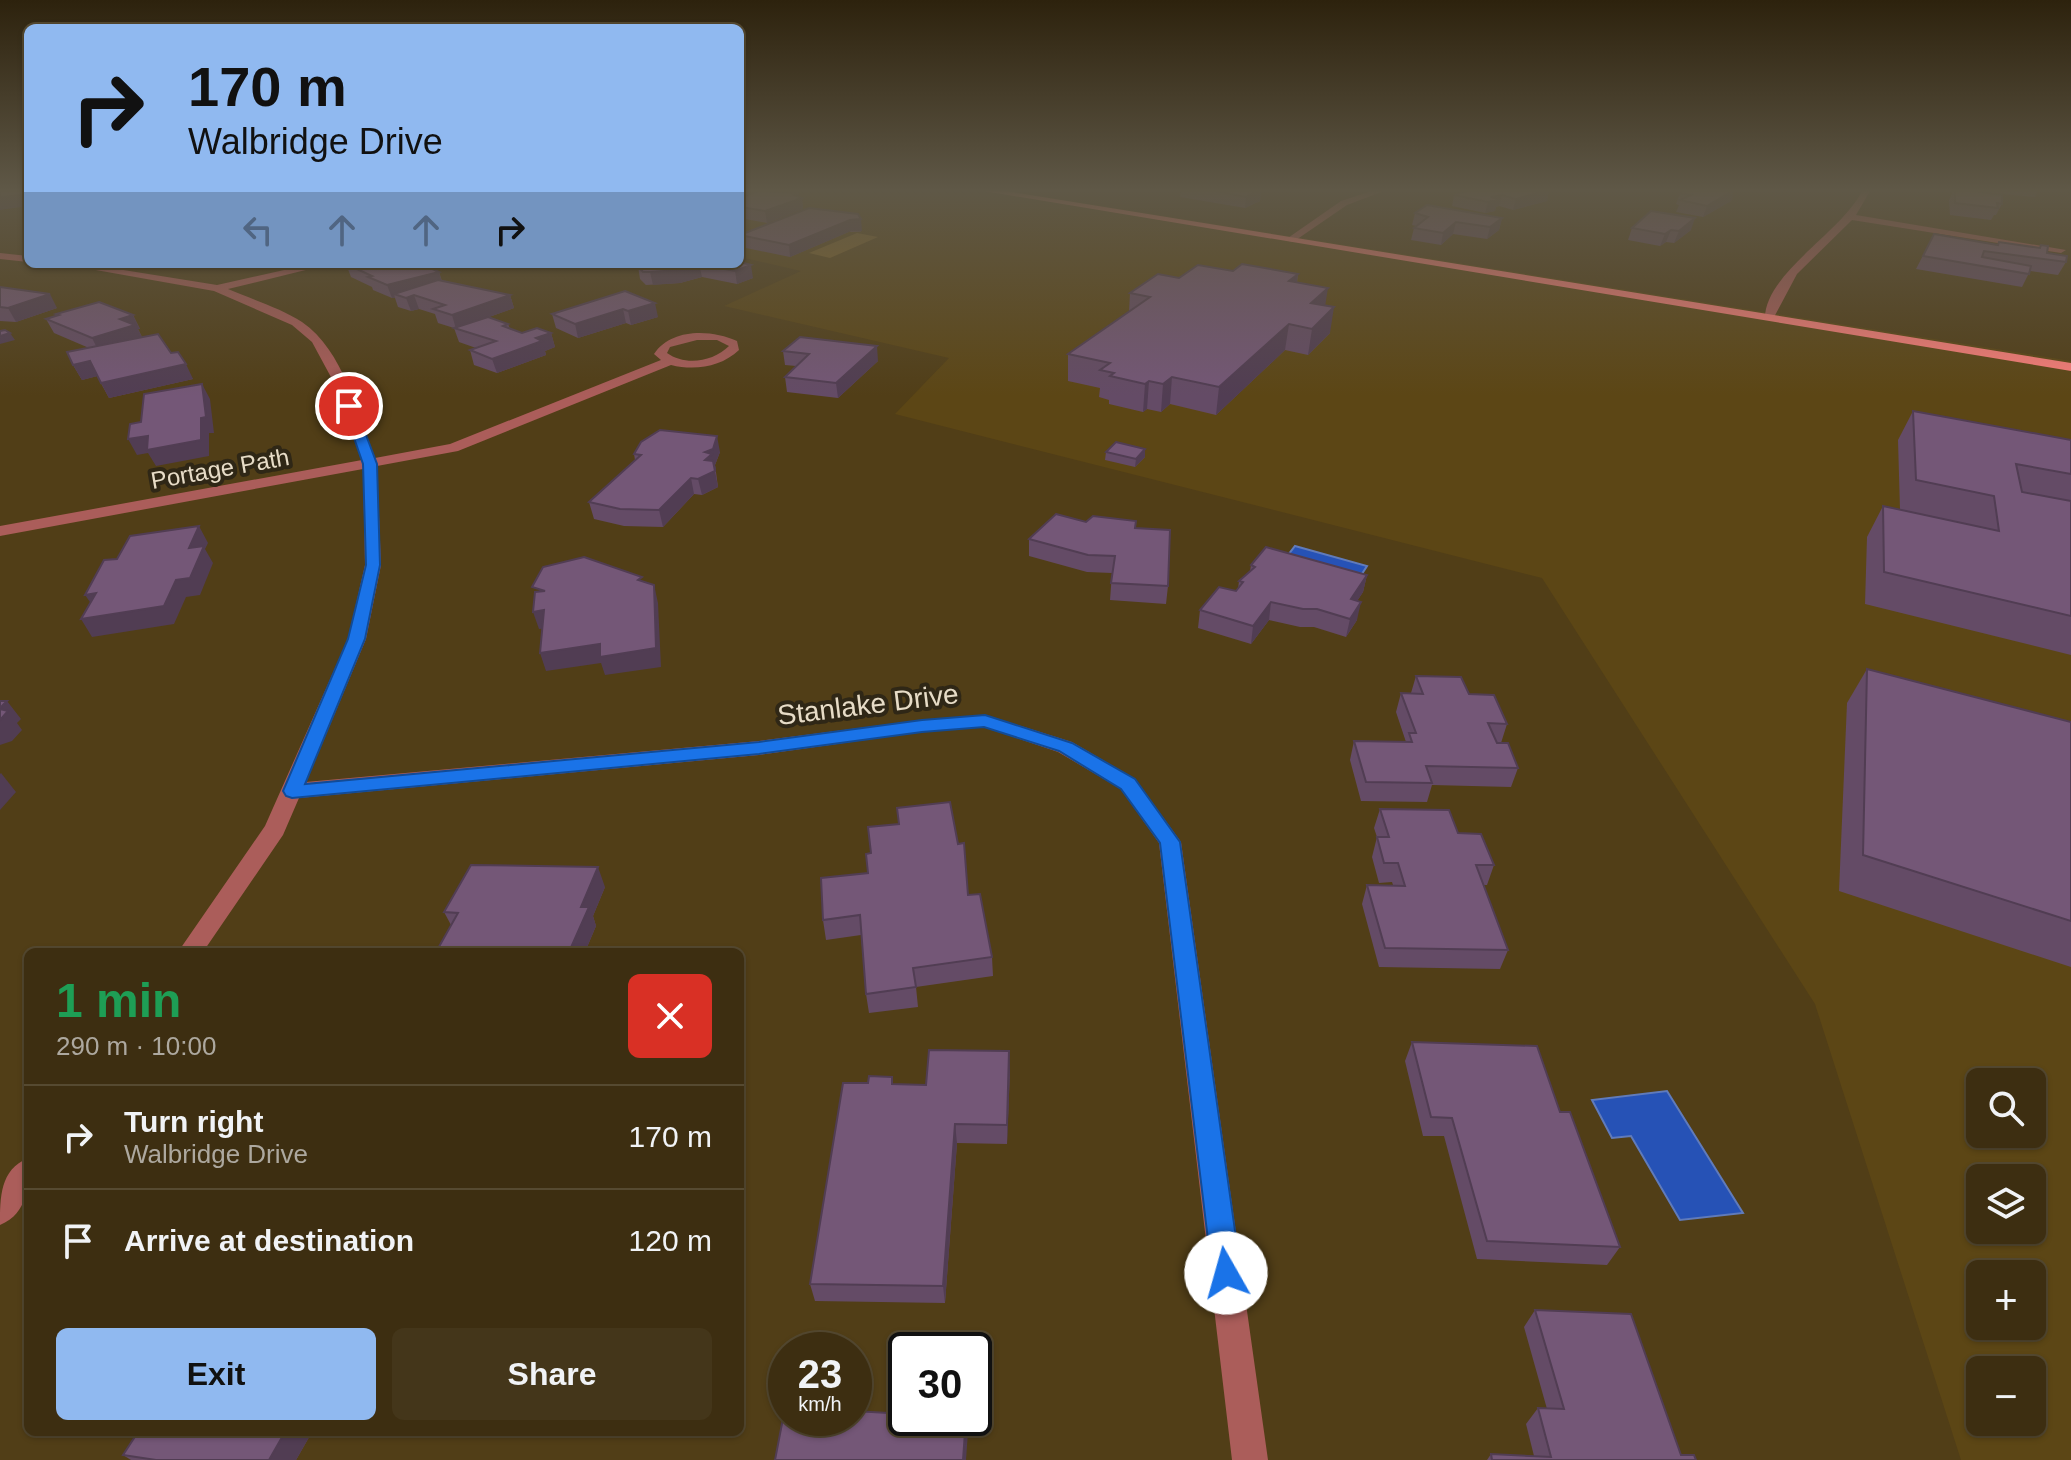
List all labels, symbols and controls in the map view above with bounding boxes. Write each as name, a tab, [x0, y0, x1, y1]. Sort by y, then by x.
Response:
text: 170 m	[188, 55, 347, 118]
icon: right	[56, 56, 160, 160]
text: Walbridge Drive	[188, 121, 443, 162]
icon: left	[236, 208, 280, 252]
icon: ahead	[320, 208, 364, 252]
icon: ahead	[404, 208, 448, 252]
icon: right	[488, 208, 532, 252]
pin	[315, 372, 383, 440]
icon: arrive	[327, 384, 371, 428]
street label: Portage Path	[149, 443, 291, 494]
street label: Stanlake Drive	[776, 678, 960, 731]
text: 1 min	[56, 974, 181, 1027]
button: close	[628, 974, 712, 1058]
text: 290 m · 10:00	[56, 1031, 216, 1061]
map controls	[1966, 1068, 2046, 1436]
button: search	[1966, 1068, 2046, 1148]
text: Turn right	[124, 1105, 263, 1138]
icon: right	[56, 1115, 100, 1159]
text: 170 m	[629, 1120, 712, 1153]
text: Walbridge Drive	[124, 1139, 308, 1169]
button: layers	[1966, 1164, 2046, 1244]
icon: arrive	[56, 1219, 100, 1263]
text: Arrive at destination	[124, 1224, 414, 1257]
text: 120 m	[629, 1224, 712, 1257]
position arrow	[1184, 1231, 1268, 1315]
button: +	[1966, 1260, 2046, 1340]
button: Exit	[56, 1328, 376, 1420]
button: Share	[392, 1328, 712, 1420]
speed limit sign: 30	[888, 1332, 992, 1436]
text: 23	[798, 1352, 842, 1396]
button: −	[1966, 1356, 2046, 1436]
text: km/h	[798, 1393, 842, 1415]

